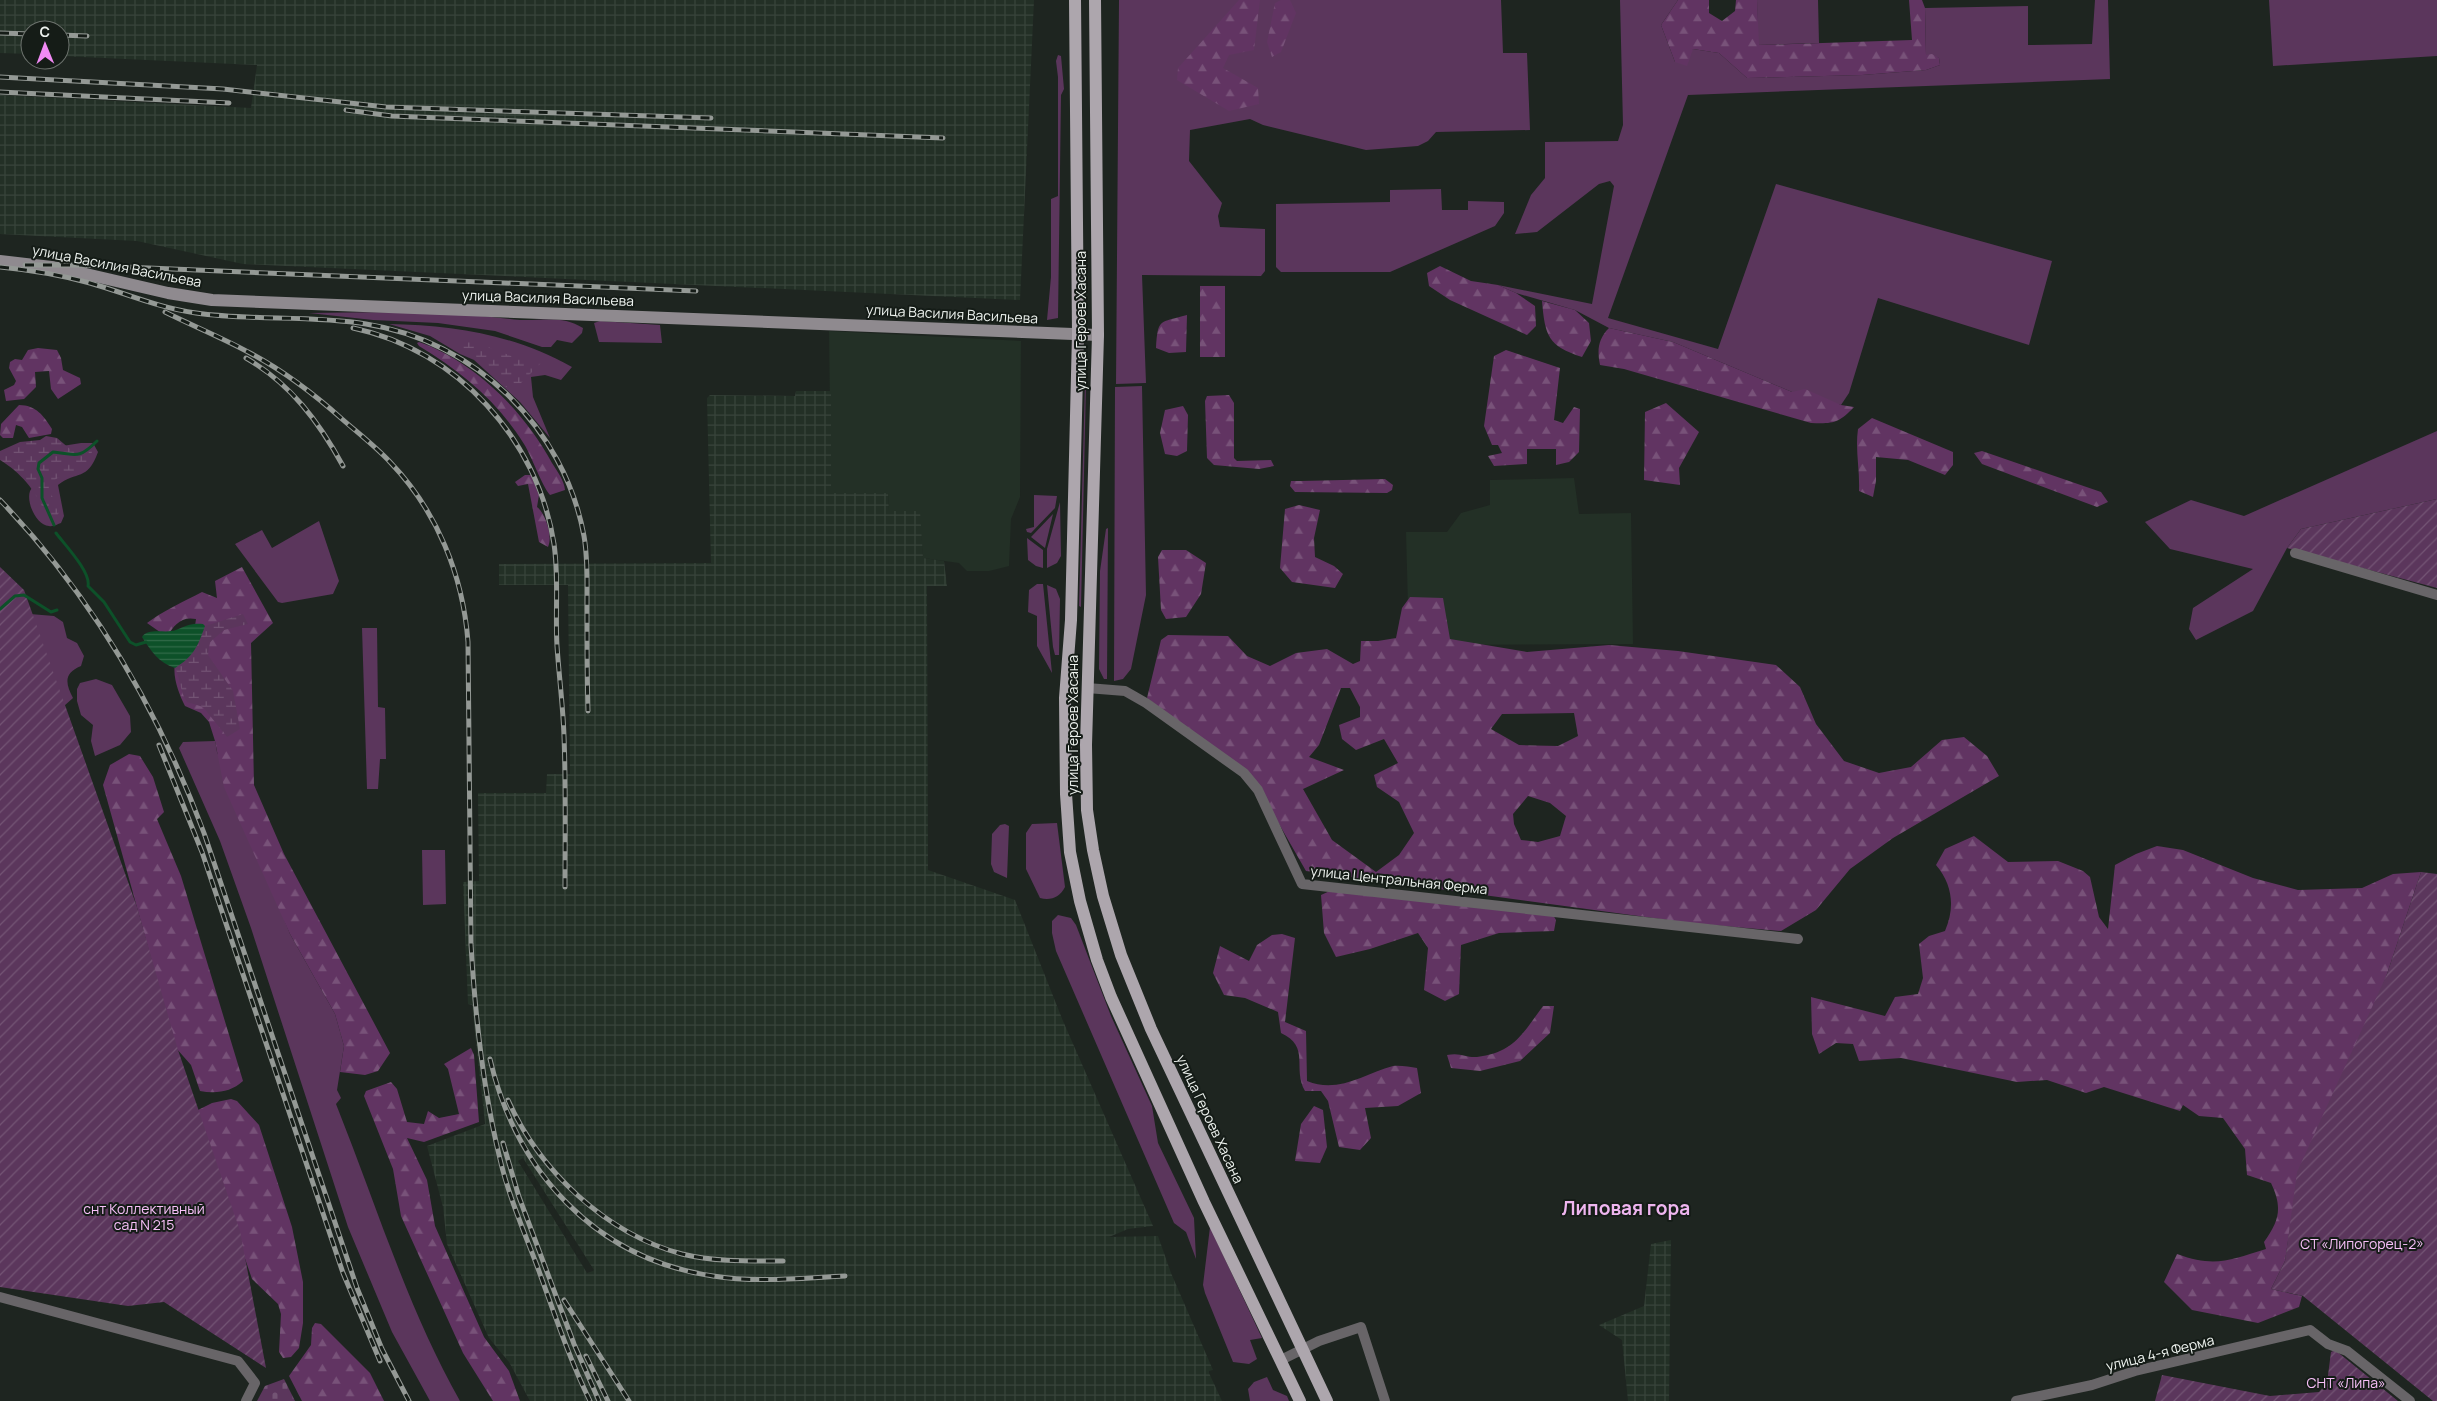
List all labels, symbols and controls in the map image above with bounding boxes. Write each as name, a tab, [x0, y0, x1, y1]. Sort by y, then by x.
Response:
north arrow	[20, 20, 70, 70]
text: С	[39, 22, 50, 41]
street label: улица Василия Васильева	[31, 240, 203, 291]
street label: улица Героев Хасана	[1071, 251, 1090, 391]
street label: улица Василия Васильева	[462, 285, 634, 310]
street label: улица Василия Васильева	[866, 300, 1038, 327]
street label: улица Героев Хасана	[1063, 655, 1082, 795]
street label: улица Центральная Ферма	[1310, 861, 1488, 898]
street label: улица Героев Хасана	[1172, 1051, 1249, 1186]
district label: Липовая гора	[1562, 1195, 1690, 1221]
park label: снт Коллективный сад N 215	[83, 1199, 205, 1234]
park label: СТ «Липогорец-2»	[2300, 1234, 2424, 1253]
street label: улица 4-я Ферма	[2104, 1330, 2216, 1375]
park label: СНТ «Липа»	[2307, 1373, 2385, 1392]

